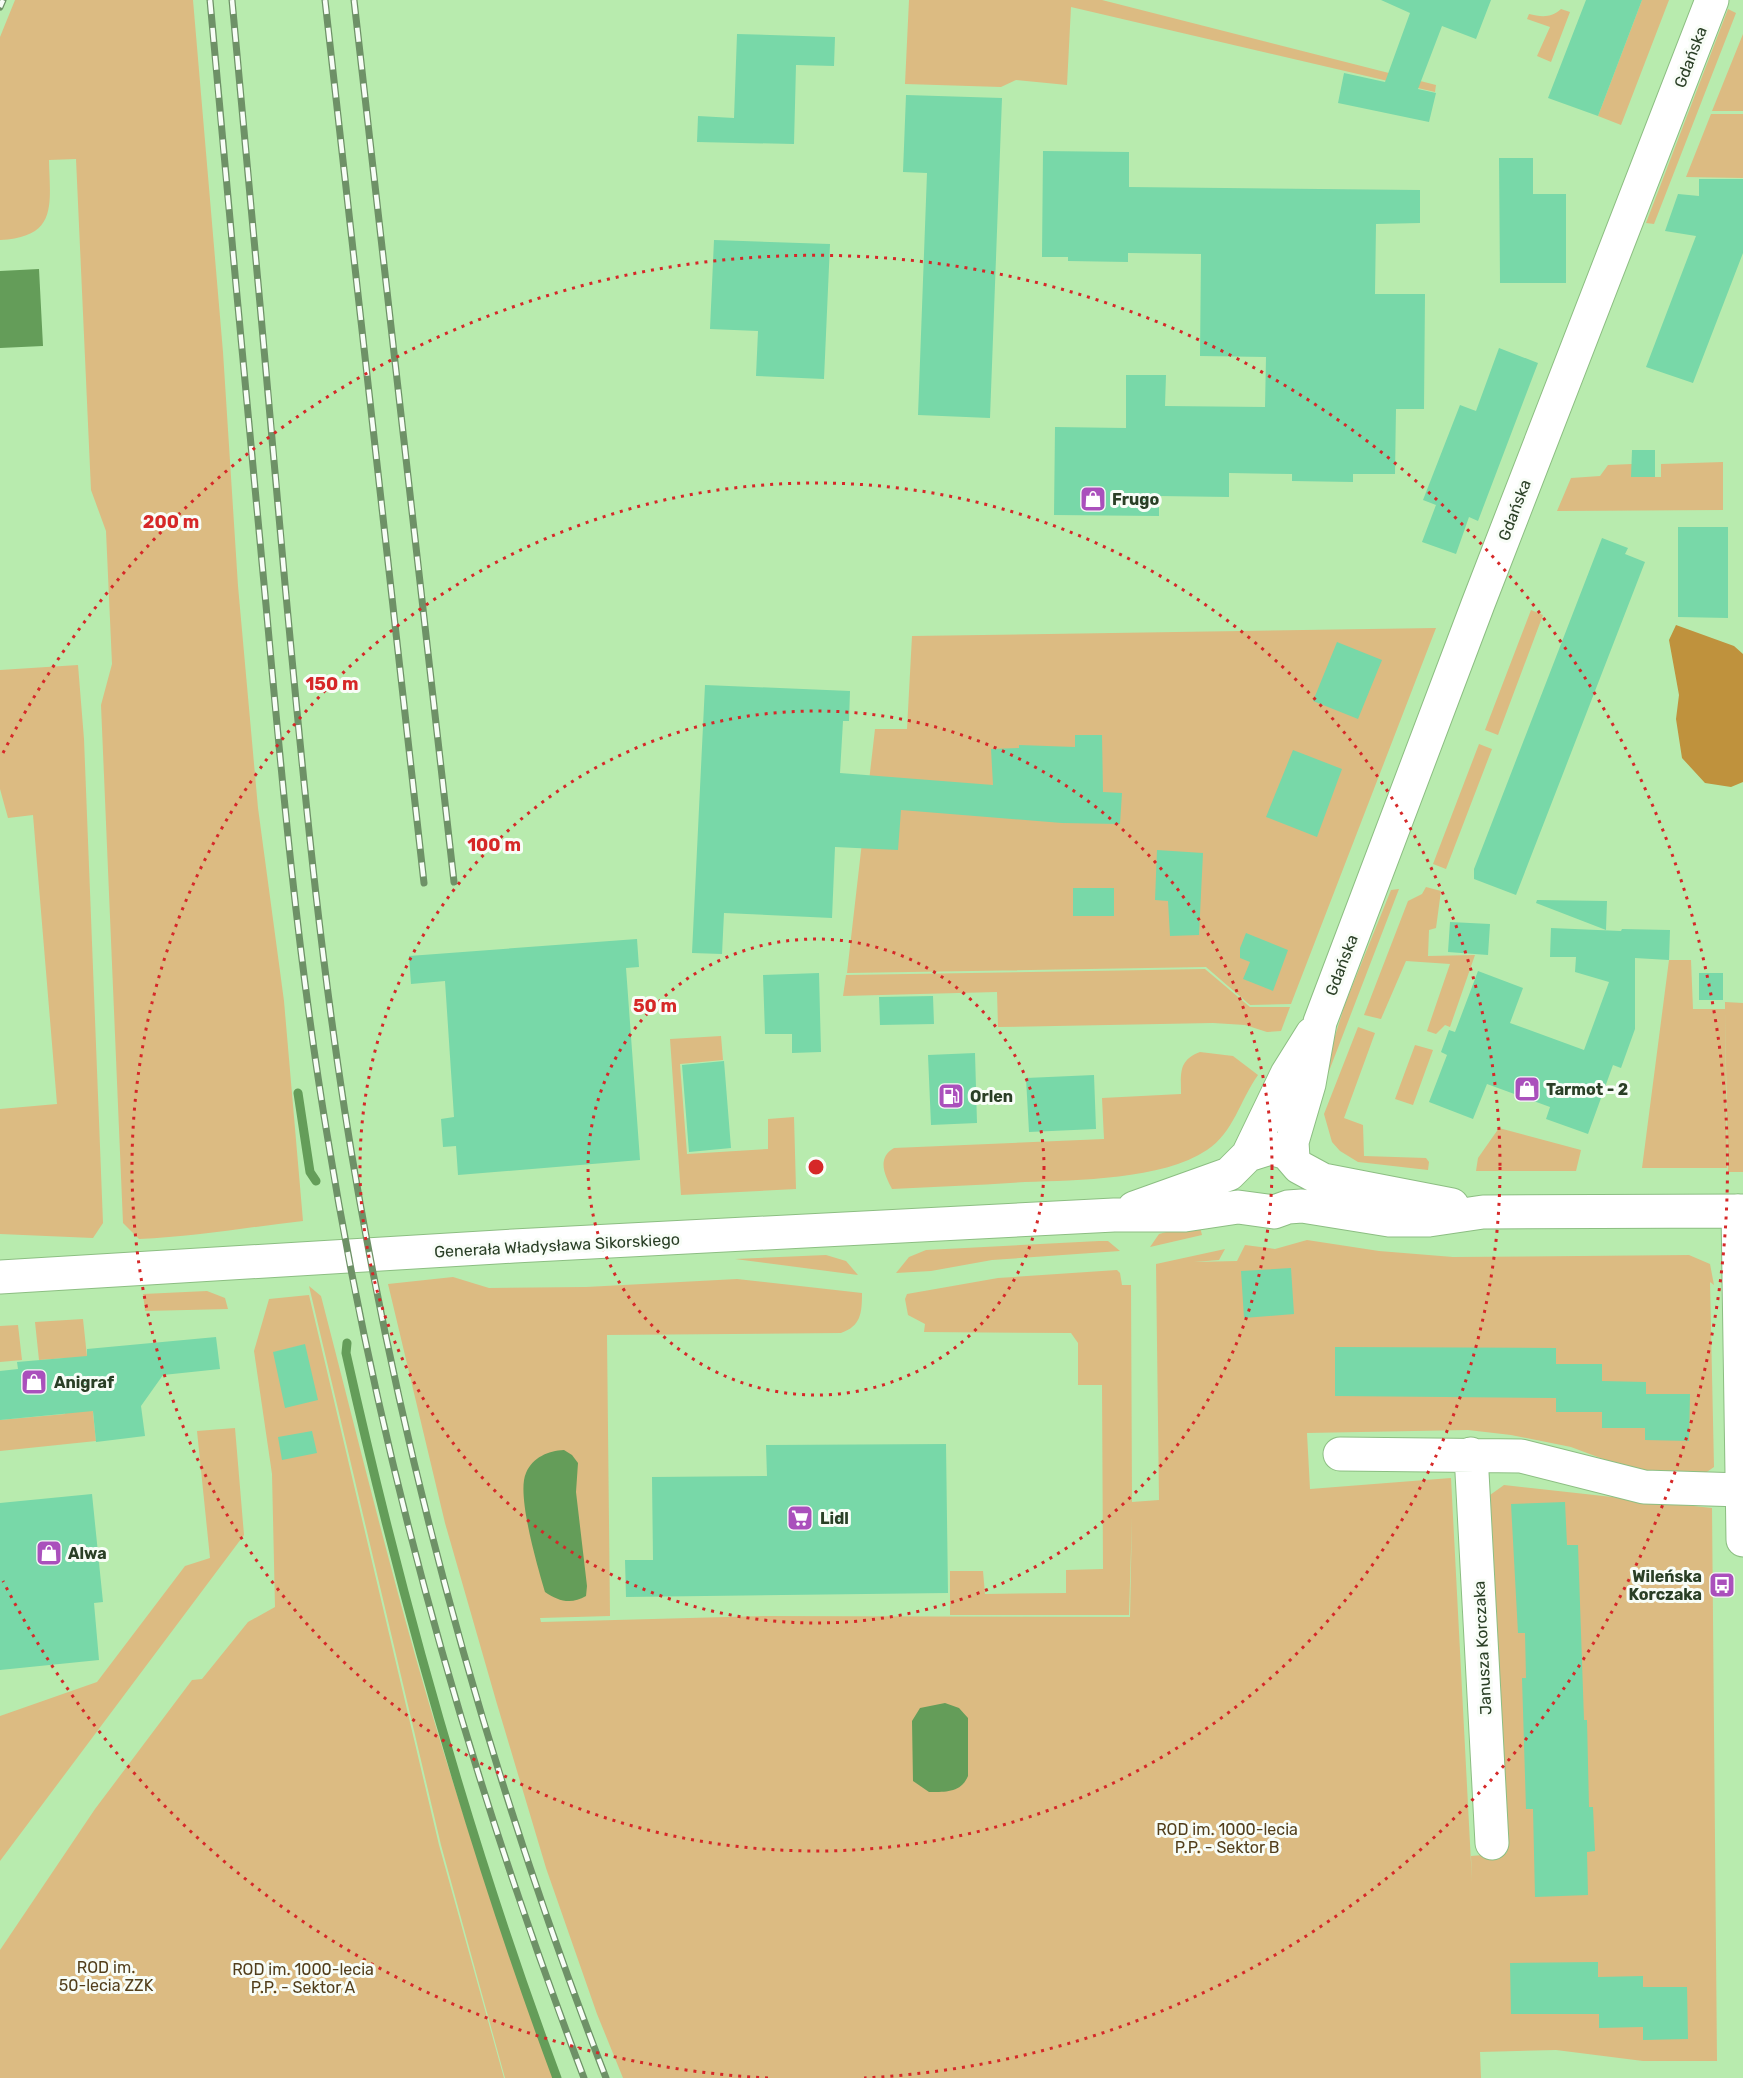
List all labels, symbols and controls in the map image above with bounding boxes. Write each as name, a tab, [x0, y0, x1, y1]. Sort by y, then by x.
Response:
street label: Gdańska	[1670, 24, 1711, 90]
street label: Gdańska	[1494, 477, 1535, 543]
shop icon: Frugo	[1078, 484, 1108, 514]
place label: Frugo	[1112, 490, 1159, 509]
text: 200 m	[143, 511, 199, 533]
text: 150 m	[305, 673, 359, 695]
text: 100 m	[467, 834, 521, 856]
street label: Gdańska	[1321, 932, 1362, 998]
text: 50 m	[633, 995, 677, 1017]
shop icon: Tarmot - 2	[1512, 1074, 1542, 1104]
place label: Tarmot - 2	[1546, 1080, 1628, 1099]
fuel station icon: Orlen	[936, 1081, 966, 1111]
place label: Orlen	[970, 1087, 1013, 1106]
centre of rings	[806, 1157, 826, 1177]
street label: Generała Władysława Sikorskiego	[434, 1230, 680, 1261]
shop icon: Anigraf	[19, 1367, 49, 1397]
place label: Anigraf	[54, 1373, 115, 1392]
supermarket icon: Lidl	[785, 1503, 815, 1533]
place label: Lidl	[820, 1509, 849, 1528]
shop icon: Alwa	[34, 1538, 64, 1568]
place label: Alwa	[68, 1544, 107, 1563]
place label: Wileńska Korczaka	[1629, 1567, 1702, 1604]
bus stop icon: Wileńska Korczaka	[1707, 1570, 1737, 1600]
street label: Janusza Korczaka	[1469, 1580, 1496, 1716]
park label: ROD im. 1000-lecia P.P. - Sektor B	[1156, 1820, 1298, 1857]
park label: ROD im. 50-lecia ZZK	[59, 1958, 154, 1995]
park label: ROD im. 1000-lecia P.P. - Sektor A	[232, 1960, 374, 1997]

